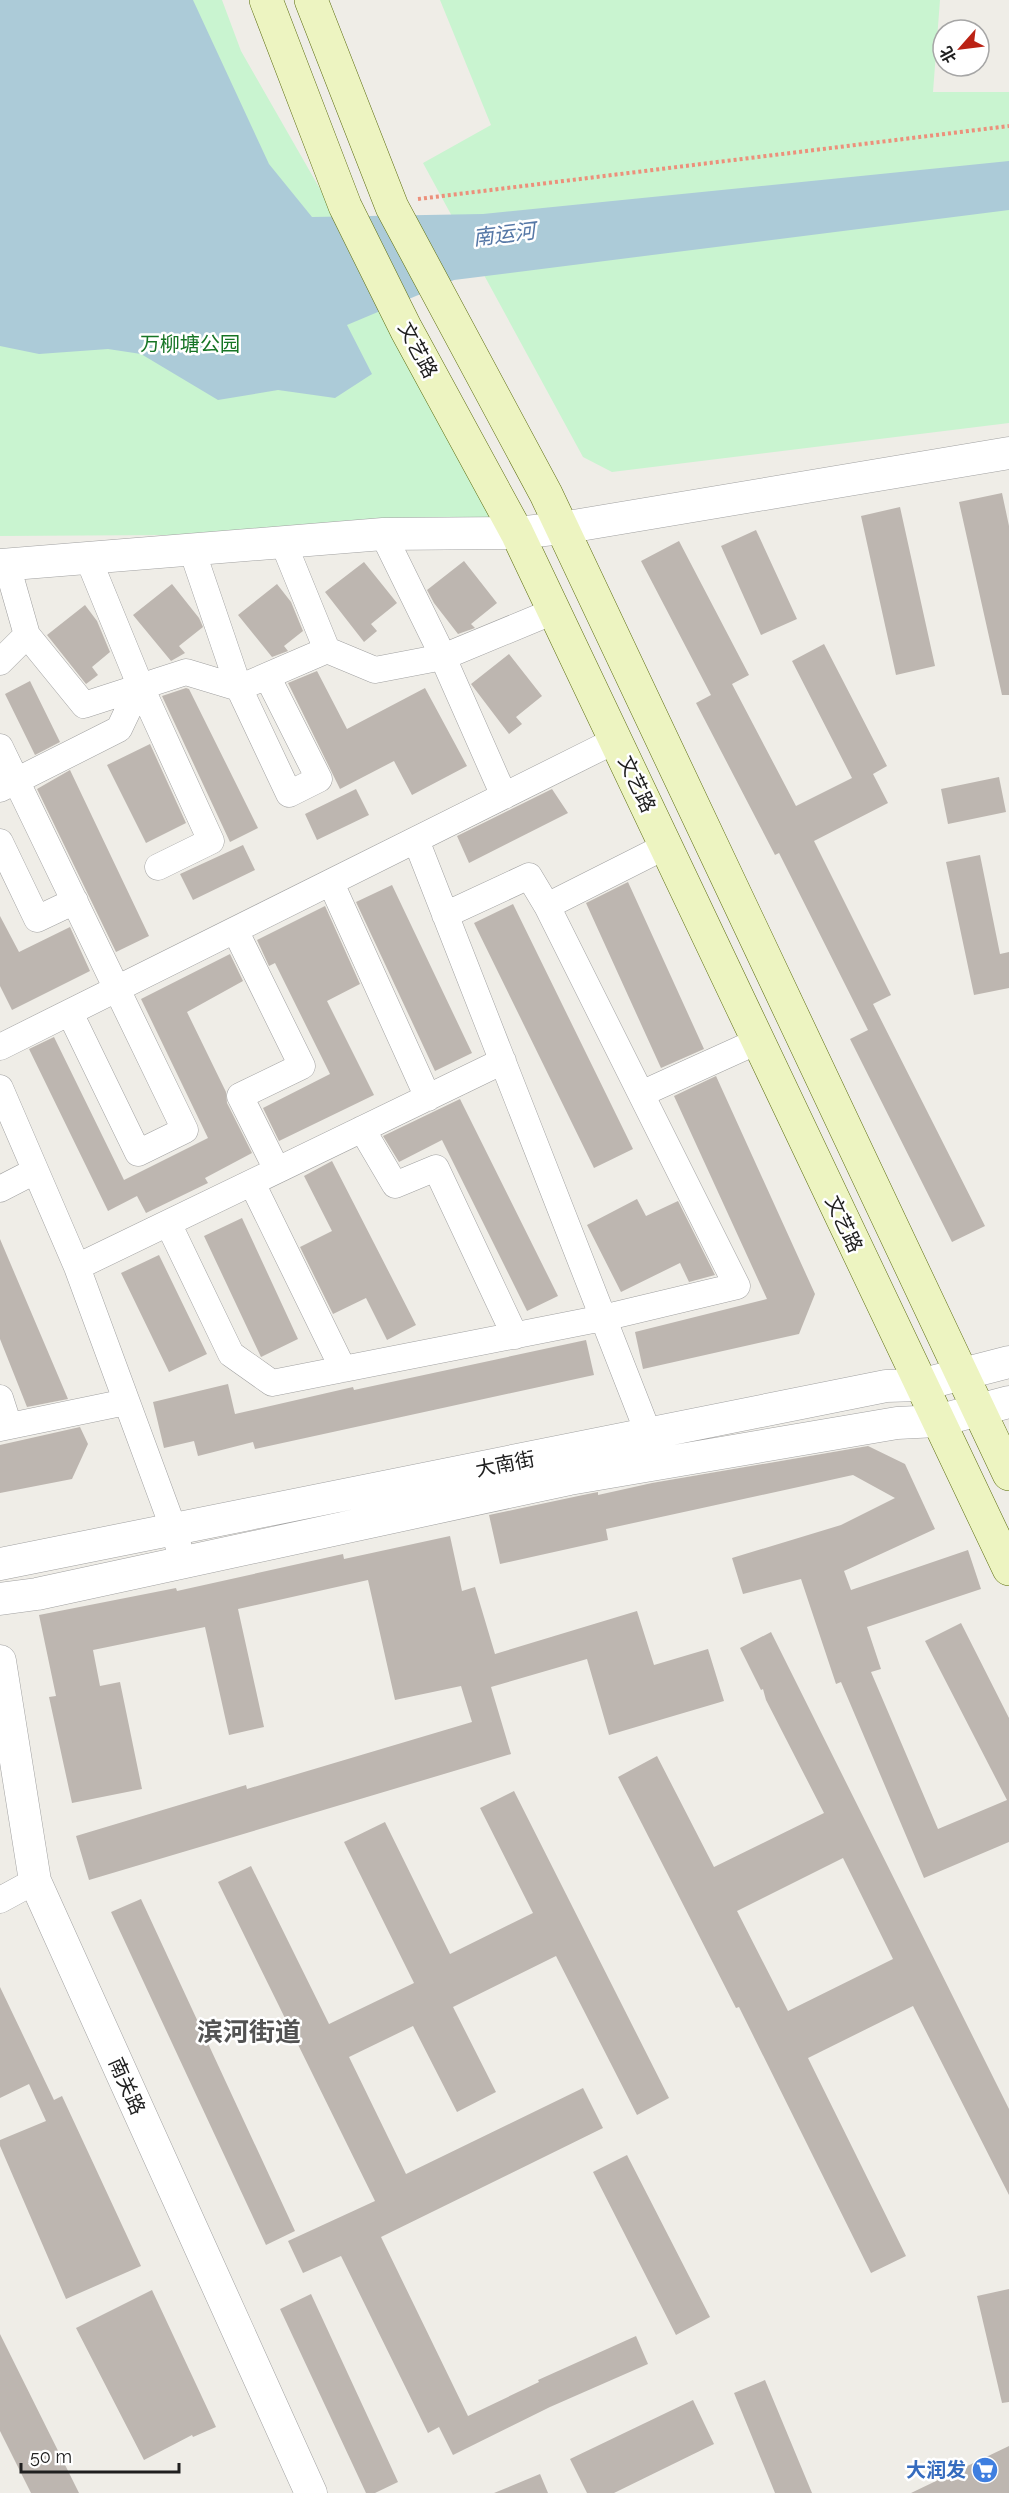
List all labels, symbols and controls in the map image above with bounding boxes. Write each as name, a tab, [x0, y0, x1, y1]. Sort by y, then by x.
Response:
north arrow	[931, 18, 991, 78]
text: 北	[936, 43, 960, 66]
water label: 南运河	[471, 217, 541, 250]
street label: 文艺路	[393, 318, 443, 382]
park label: 万柳塘公园	[140, 332, 240, 356]
street label: 文艺路	[613, 752, 661, 816]
street label: 文艺路	[820, 1192, 868, 1256]
street label: 大南街	[473, 1446, 537, 1482]
district label: 滨河街道	[197, 2017, 301, 2047]
street label: 南关路	[104, 2054, 150, 2118]
scale bar	[21, 2436, 178, 2474]
text: 50 m	[30, 2446, 72, 2467]
supermarket icon: 大润发	[970, 2455, 1000, 2485]
place label: 大润发	[906, 2458, 966, 2482]

